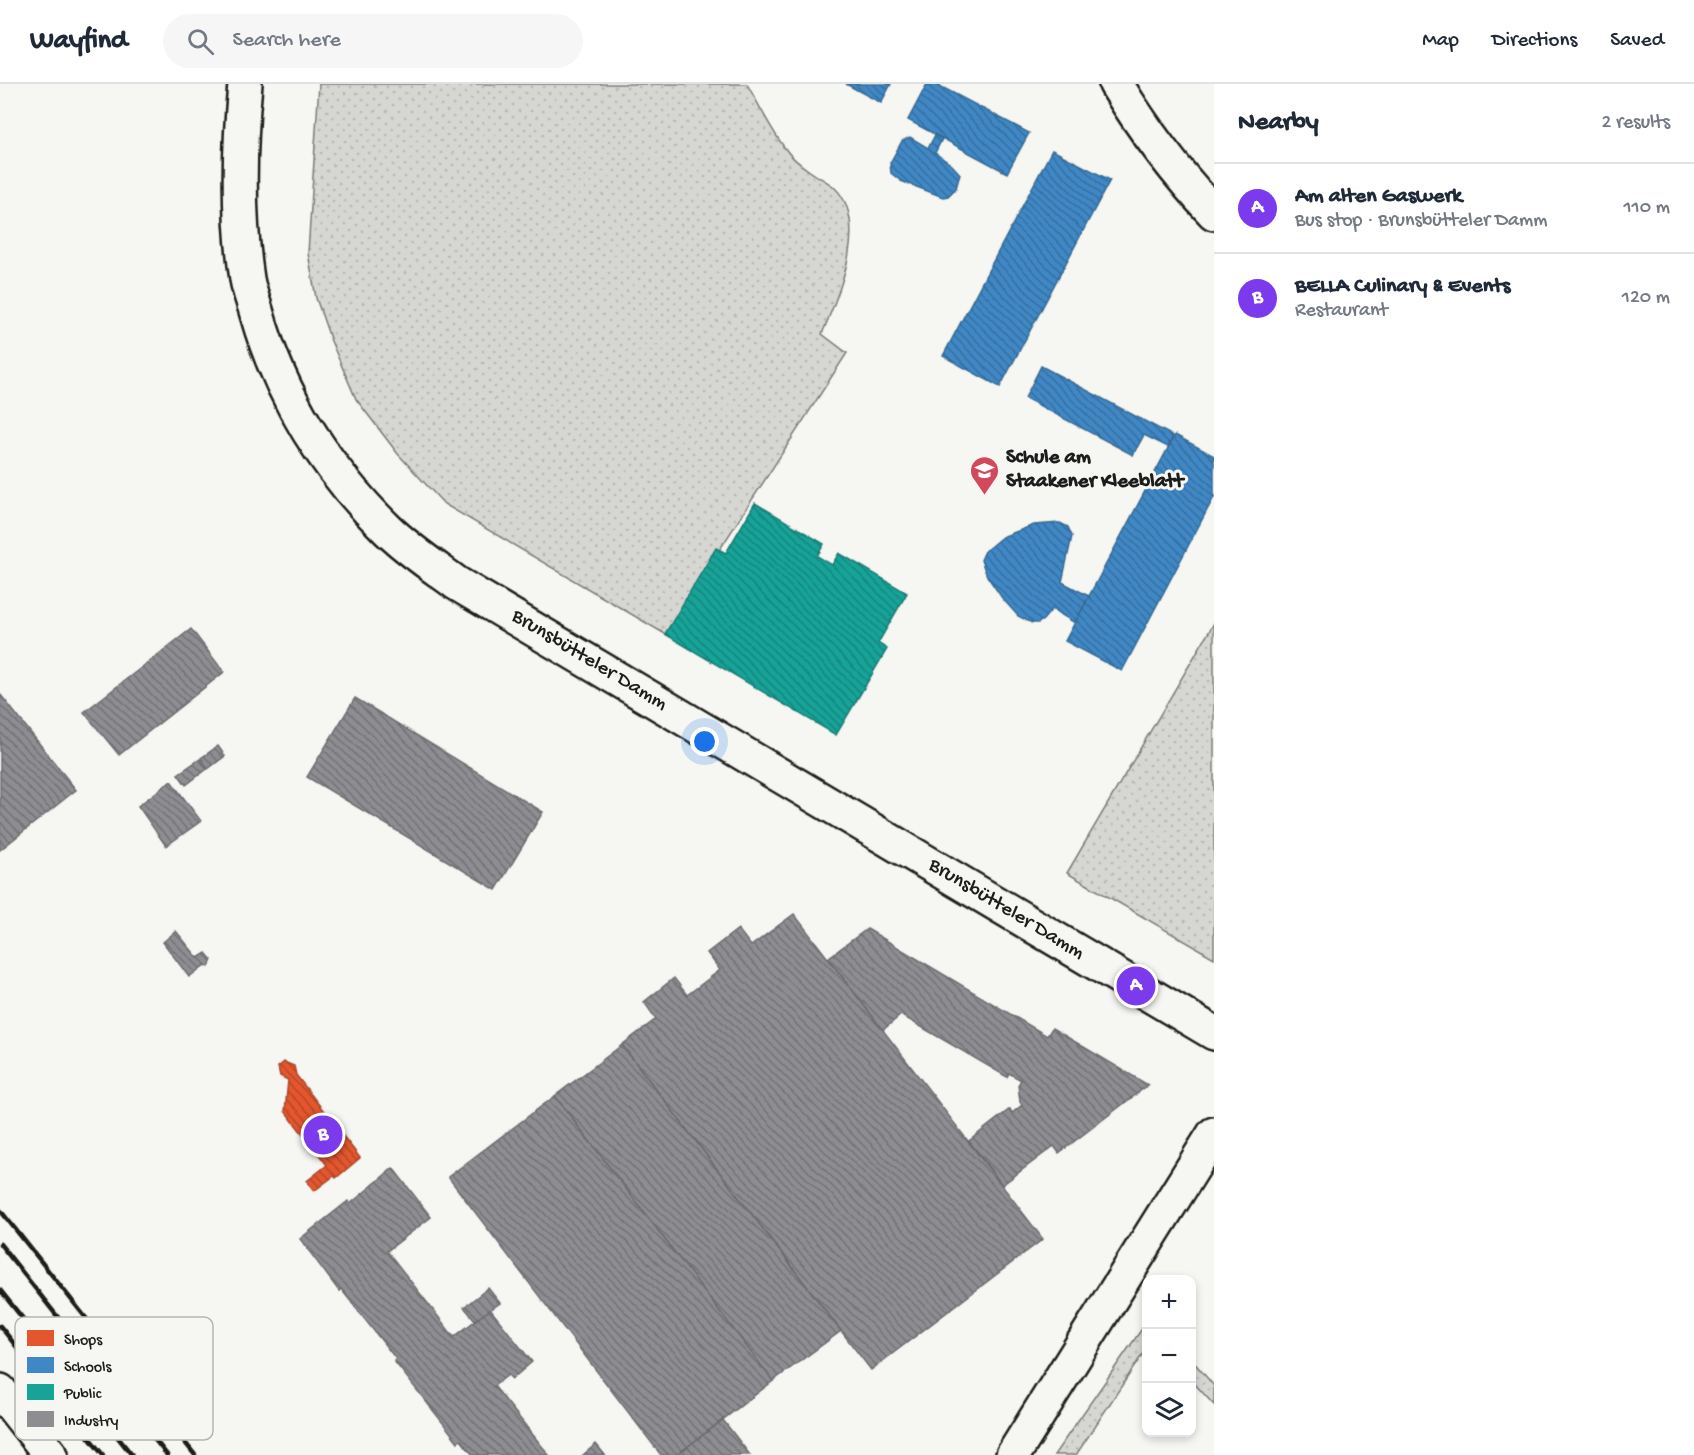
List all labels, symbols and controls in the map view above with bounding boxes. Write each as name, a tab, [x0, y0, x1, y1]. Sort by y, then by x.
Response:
search box	[163, 14, 583, 68]
text: Wayfind	[30, 25, 127, 58]
icon: search	[184, 25, 217, 58]
text: Search here	[232, 28, 341, 54]
text: Map	[1422, 29, 1459, 54]
text: Directions	[1492, 29, 1577, 54]
text: Saved	[1610, 29, 1664, 54]
text: Nearby	[1238, 108, 1319, 139]
text: 2 results	[1601, 112, 1670, 135]
text: Am alten Gaswerk	[1295, 184, 1462, 210]
text: A	[1252, 197, 1263, 220]
text: 110 m	[1624, 197, 1670, 220]
text: Bus stop · Brunsbütteler Damm	[1295, 210, 1547, 233]
text: BELLA Culinary & Events	[1295, 274, 1510, 300]
text: B	[1252, 287, 1263, 310]
text: 120 m	[1622, 287, 1670, 310]
text: Restaurant	[1295, 300, 1388, 323]
place label: Schule am Staakener Kleeblatt	[1006, 446, 1186, 495]
school or university icon: Schule am Staakener Kleeblatt	[969, 454, 1001, 496]
street label: Brunsbütteler Damm	[506, 604, 672, 718]
your location	[690, 727, 719, 756]
street label: Brunsbütteler Damm	[923, 853, 1089, 967]
pin: A	[1116, 964, 1156, 1008]
pin: B	[304, 1112, 342, 1158]
map controls	[1142, 1275, 1196, 1437]
button: +	[1142, 1275, 1196, 1329]
legend	[15, 1317, 213, 1440]
button: −	[1142, 1329, 1196, 1383]
text: Shops	[64, 1332, 103, 1351]
text: Schools	[64, 1359, 113, 1378]
button: layers	[1142, 1383, 1196, 1437]
text: Public	[63, 1386, 102, 1405]
text: Industry	[64, 1413, 118, 1432]

